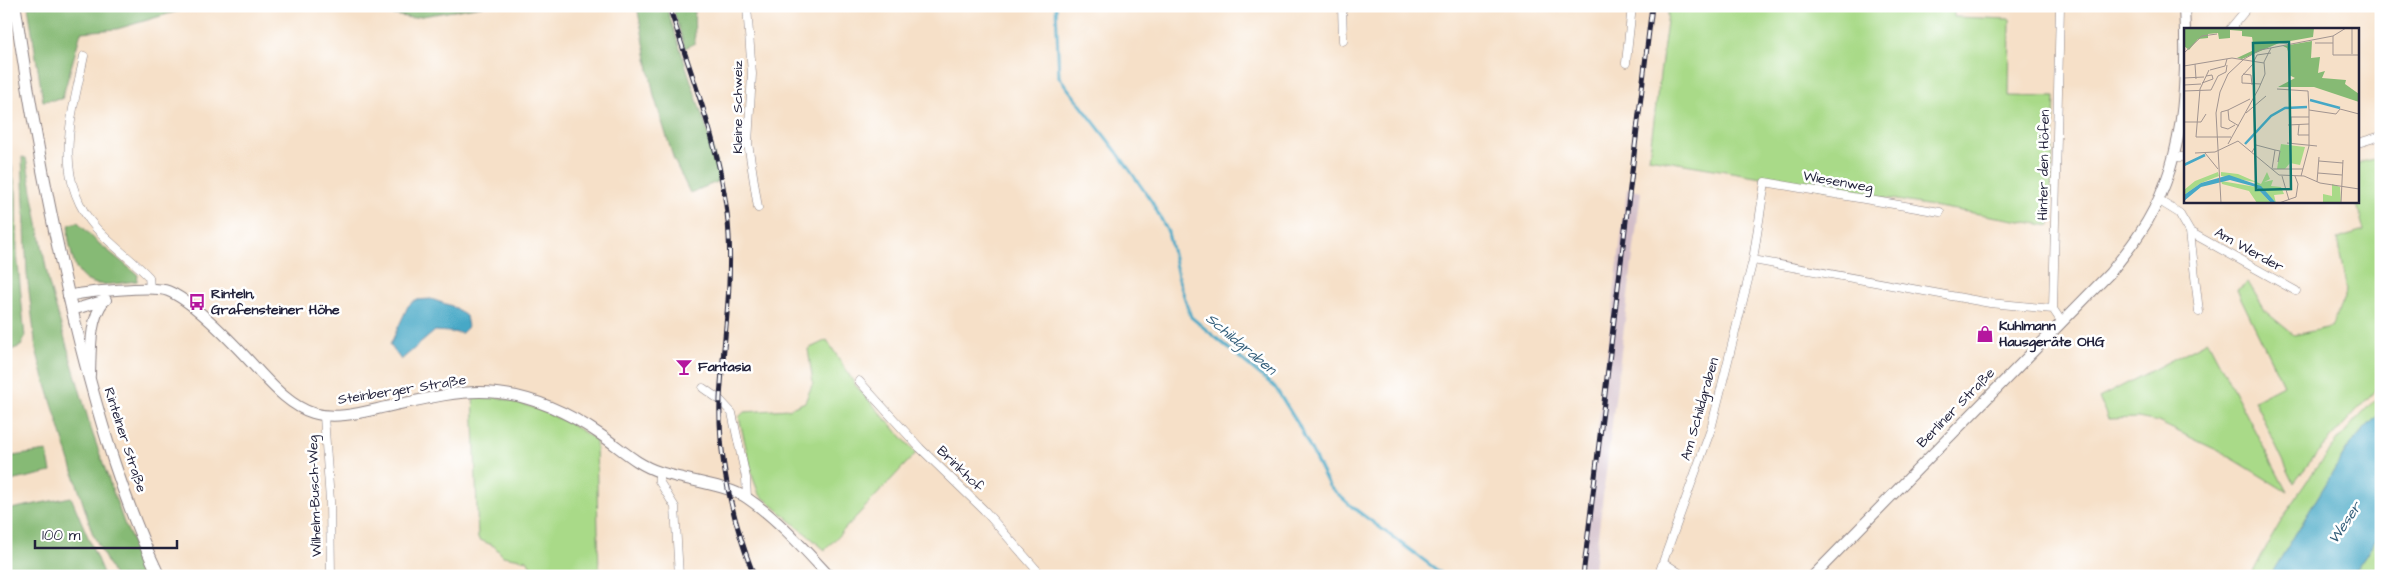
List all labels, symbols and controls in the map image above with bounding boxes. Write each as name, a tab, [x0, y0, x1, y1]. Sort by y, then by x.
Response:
inset map	[2184, 28, 2360, 202]
street label: Kleine Schweiz	[728, 60, 748, 154]
street label: Hinter den Höfen	[2033, 109, 2055, 221]
street label: Wiesenweg	[1802, 166, 1874, 198]
street label: Am Werder	[2211, 223, 2288, 277]
place label: Rinteln, Grafensteiner Höhe	[211, 284, 340, 320]
bus stop icon: Rinteln, Grafensteiner Höhe	[187, 292, 207, 312]
water label: Schildgraben	[1200, 308, 1282, 382]
place label: Kuhlmann Hausgeräte OHG	[1999, 316, 2105, 353]
shop icon: Kuhlmann Hausgeräte OHG	[1975, 324, 1995, 344]
street label: Am Schildgraben	[1676, 355, 1724, 463]
bar icon: Fantasia	[674, 357, 694, 377]
place label: Fantasia	[698, 357, 752, 377]
street label: Berliner Straße	[1913, 363, 2000, 453]
street label: Steinberger Straße	[336, 370, 468, 410]
street label: Rintelner Straße	[99, 385, 152, 496]
street label: Wilhelm-Busch-Weg	[303, 435, 327, 557]
street label: Brinkhof	[932, 441, 988, 497]
water label: Weser	[2323, 497, 2368, 548]
scale bar	[35, 517, 178, 549]
text: 100 m	[42, 525, 81, 546]

